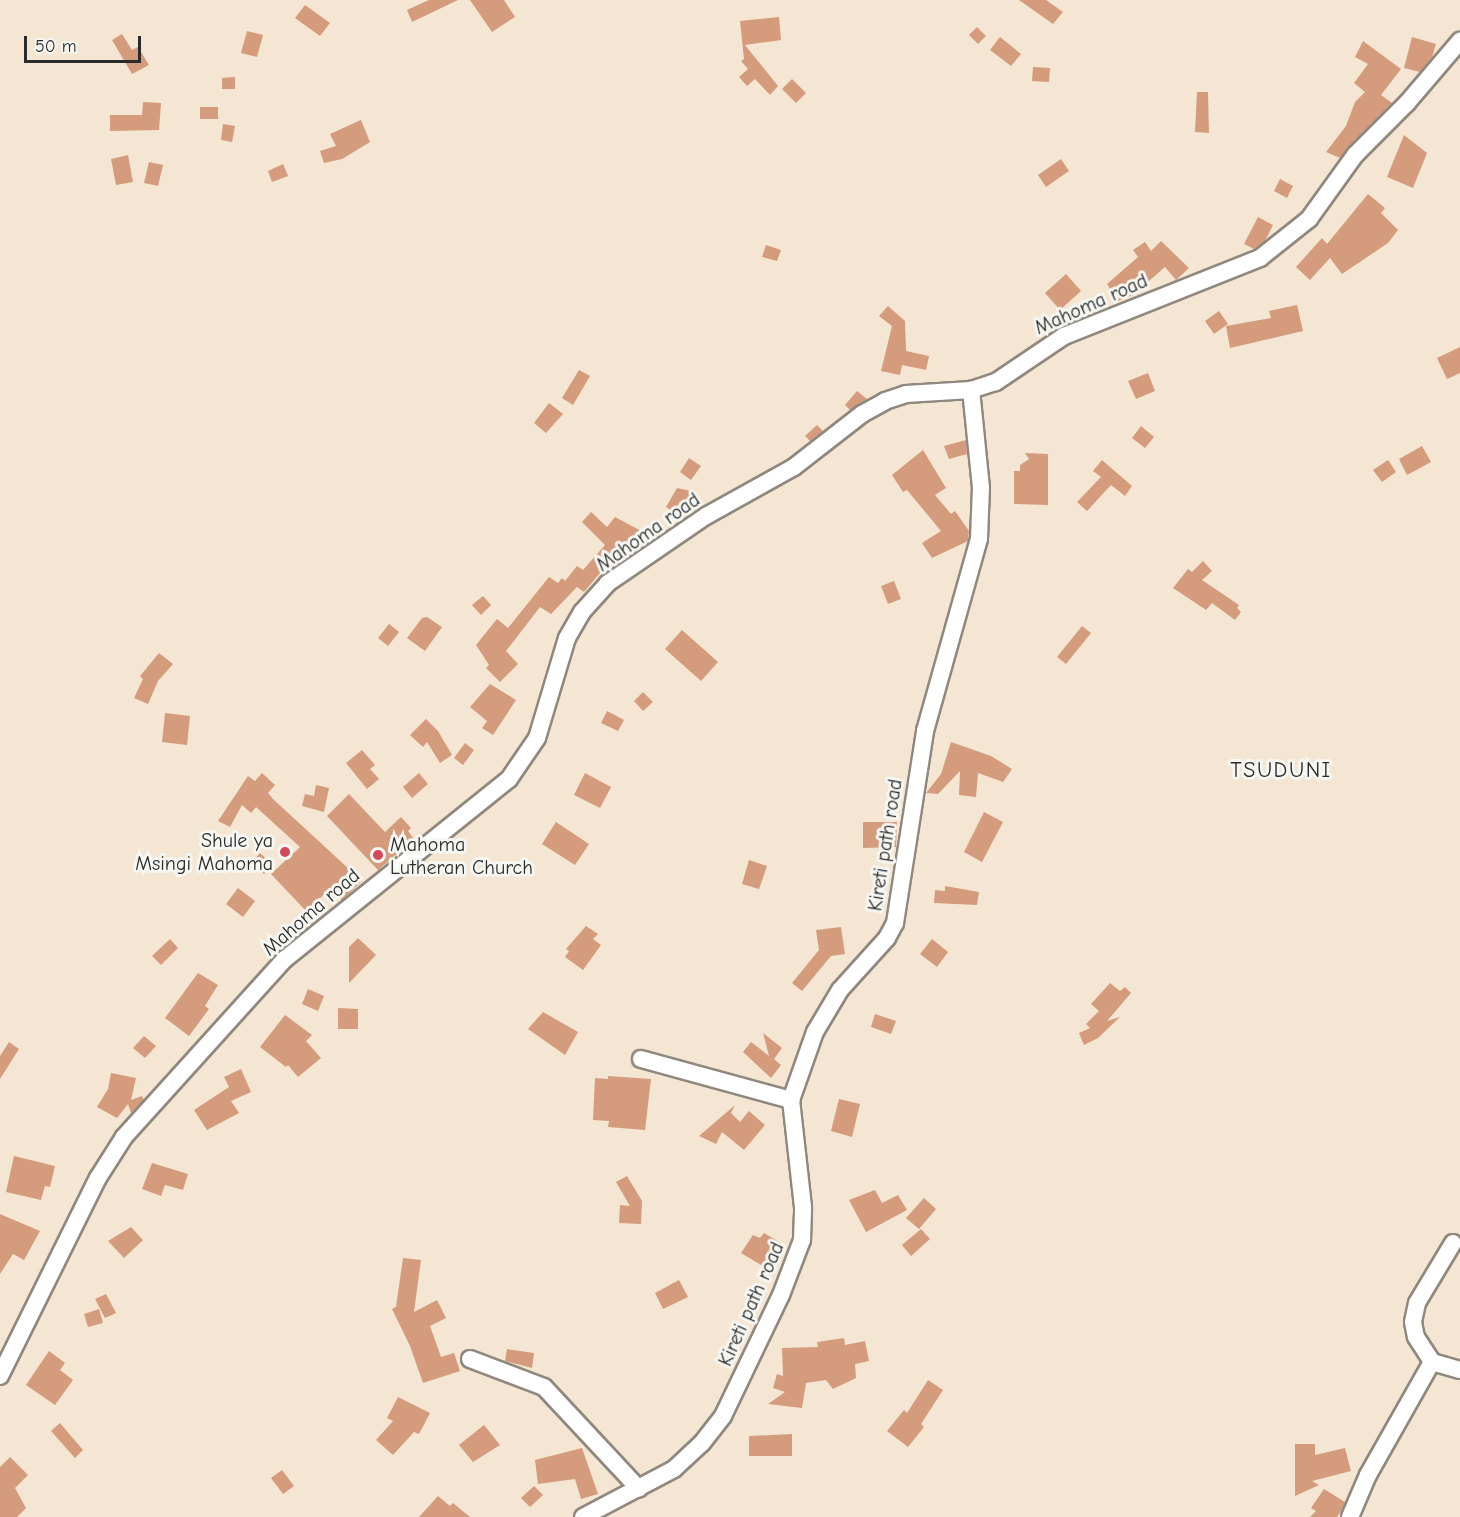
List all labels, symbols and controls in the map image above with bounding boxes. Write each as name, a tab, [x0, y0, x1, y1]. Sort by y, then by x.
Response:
scale bar	[27, 24, 144, 62]
text: 50 m	[35, 36, 77, 57]
street label: Mahoma road	[1031, 268, 1151, 340]
street label: Mahoma road	[592, 487, 704, 577]
district label: TSUDUNI	[1230, 758, 1332, 784]
street label: Kireti path road	[863, 777, 907, 913]
place label: Shule ya Msingi Mahoma	[135, 828, 273, 875]
place label: Mahoma Lutheran Church	[390, 832, 533, 879]
marker: Shule ya Msingi Mahoma	[278, 845, 292, 859]
marker: Mahoma Lutheran Church	[371, 848, 385, 862]
street label: Mahoma road	[257, 863, 365, 961]
street label: Kireti path road	[713, 1238, 789, 1370]

